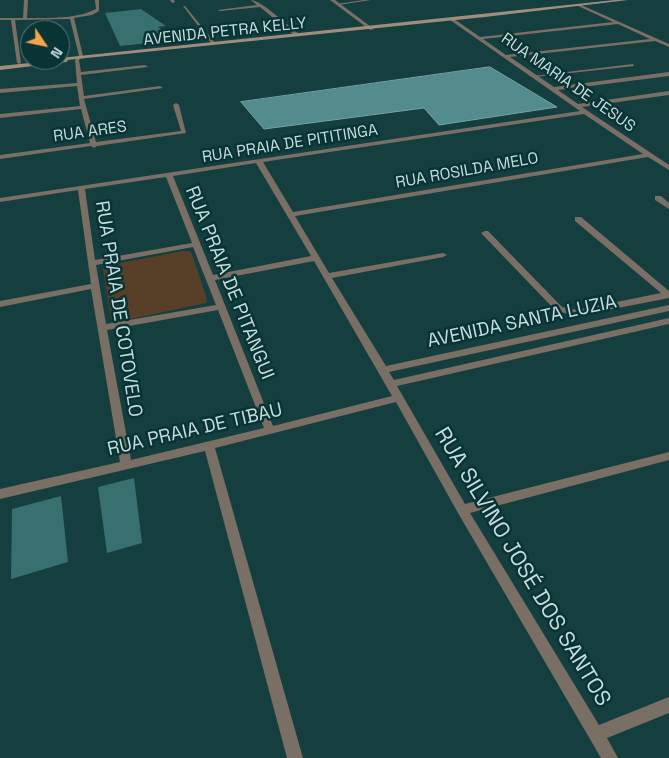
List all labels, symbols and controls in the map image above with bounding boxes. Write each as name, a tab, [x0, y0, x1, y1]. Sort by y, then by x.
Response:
street label: AVENIDA PETRA KELLY	[143, 14, 307, 50]
north arrow	[20, 20, 70, 70]
street label: RUA MARIA DE JESUS	[497, 29, 639, 137]
text: N	[47, 44, 67, 62]
street label: RUA ARES	[52, 117, 128, 147]
street label: RUA PRAIA DE PITITINGA	[201, 121, 379, 167]
street label: RUA ROSILDA MELO	[394, 149, 540, 193]
street label: RUA PRAIA DE PITANGUI	[180, 183, 278, 383]
street label: RUA PRAIA DE COTOVELO	[90, 199, 146, 419]
street label: AVENIDA SANTA LUZIA	[425, 291, 619, 353]
street label: RUA PRAIA DE TIBAU	[105, 399, 285, 461]
street label: RUA SILVINO JOSÉ DOS SANTOS	[428, 423, 616, 711]

